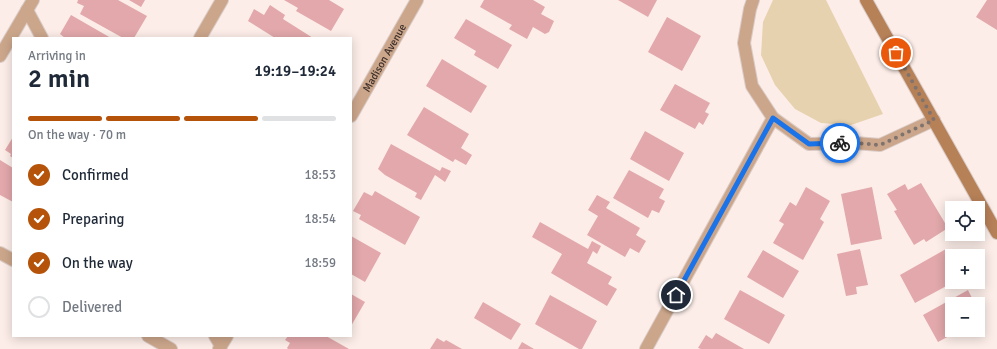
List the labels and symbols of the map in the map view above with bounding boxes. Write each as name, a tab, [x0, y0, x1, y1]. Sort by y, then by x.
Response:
street label: Madison Avenue	[360, 21, 409, 94]
pin	[879, 36, 913, 70]
courier	[820, 123, 860, 163]
pin	[659, 278, 693, 312]

